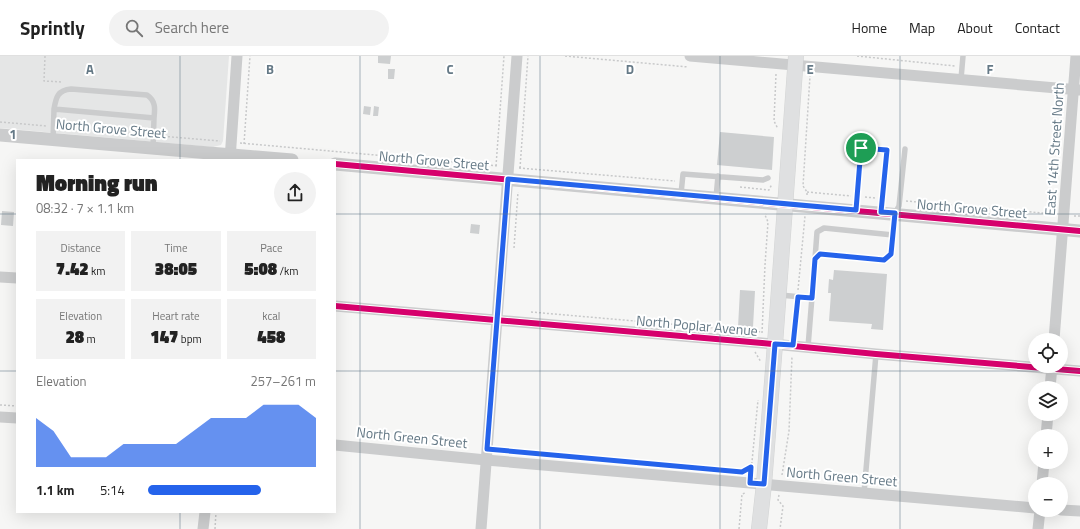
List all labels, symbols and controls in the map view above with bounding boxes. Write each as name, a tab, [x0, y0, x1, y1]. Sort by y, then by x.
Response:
search box	[109, 10, 389, 46]
text: Sprintly	[20, 13, 85, 42]
text: Search here	[155, 16, 229, 39]
icon: search	[123, 17, 145, 39]
text: Home	[852, 17, 887, 38]
text: Map	[909, 17, 935, 38]
text: About	[957, 17, 993, 38]
text: Contact	[1015, 17, 1060, 38]
text: A	[86, 59, 94, 79]
text: B	[266, 59, 274, 79]
text: C	[446, 59, 454, 79]
text: D	[626, 59, 634, 79]
text: E	[806, 59, 814, 79]
text: F	[987, 59, 994, 79]
street label: East 14th Street North	[1039, 82, 1069, 216]
street label: North Grove Street	[55, 113, 167, 143]
text: 1	[9, 124, 17, 144]
pin	[844, 131, 878, 165]
icon: arrive	[850, 137, 872, 159]
street label: North Grove Street	[378, 145, 490, 175]
text: Morning run	[36, 166, 158, 200]
button: share	[274, 172, 316, 214]
street label: North Grove Street	[916, 193, 1028, 223]
text: 08:32 · 7 × 1.1 km	[36, 198, 134, 218]
text: Distance	[61, 240, 101, 256]
text: Time	[165, 240, 187, 256]
text: Pace	[260, 240, 282, 256]
text: 7.42	[56, 256, 89, 282]
text: 38:05	[155, 256, 197, 282]
text: 5:08	[244, 256, 277, 282]
text: km	[89, 263, 106, 279]
text: /km	[277, 263, 299, 279]
text: Elevation	[59, 308, 102, 324]
text: Heart rate	[152, 308, 200, 324]
text: kcal	[262, 308, 280, 324]
street label: North Poplar Avenue	[635, 309, 759, 341]
text: 28	[66, 324, 84, 350]
text: 147	[150, 324, 178, 350]
text: 458	[257, 324, 285, 350]
text: m	[84, 331, 96, 347]
text: bpm	[178, 331, 202, 347]
map controls	[1028, 333, 1068, 517]
button: locate	[1028, 333, 1068, 373]
text: Elevation	[36, 371, 87, 391]
text: 257–261 m	[250, 371, 316, 391]
button: layers	[1028, 381, 1068, 421]
street label: North Green Street	[356, 421, 469, 453]
button: +	[1028, 429, 1068, 469]
street label: North Green Street	[786, 461, 898, 491]
button: −	[1028, 477, 1068, 517]
text: 1.1 km	[36, 480, 74, 500]
text: 5:14	[100, 480, 125, 500]

